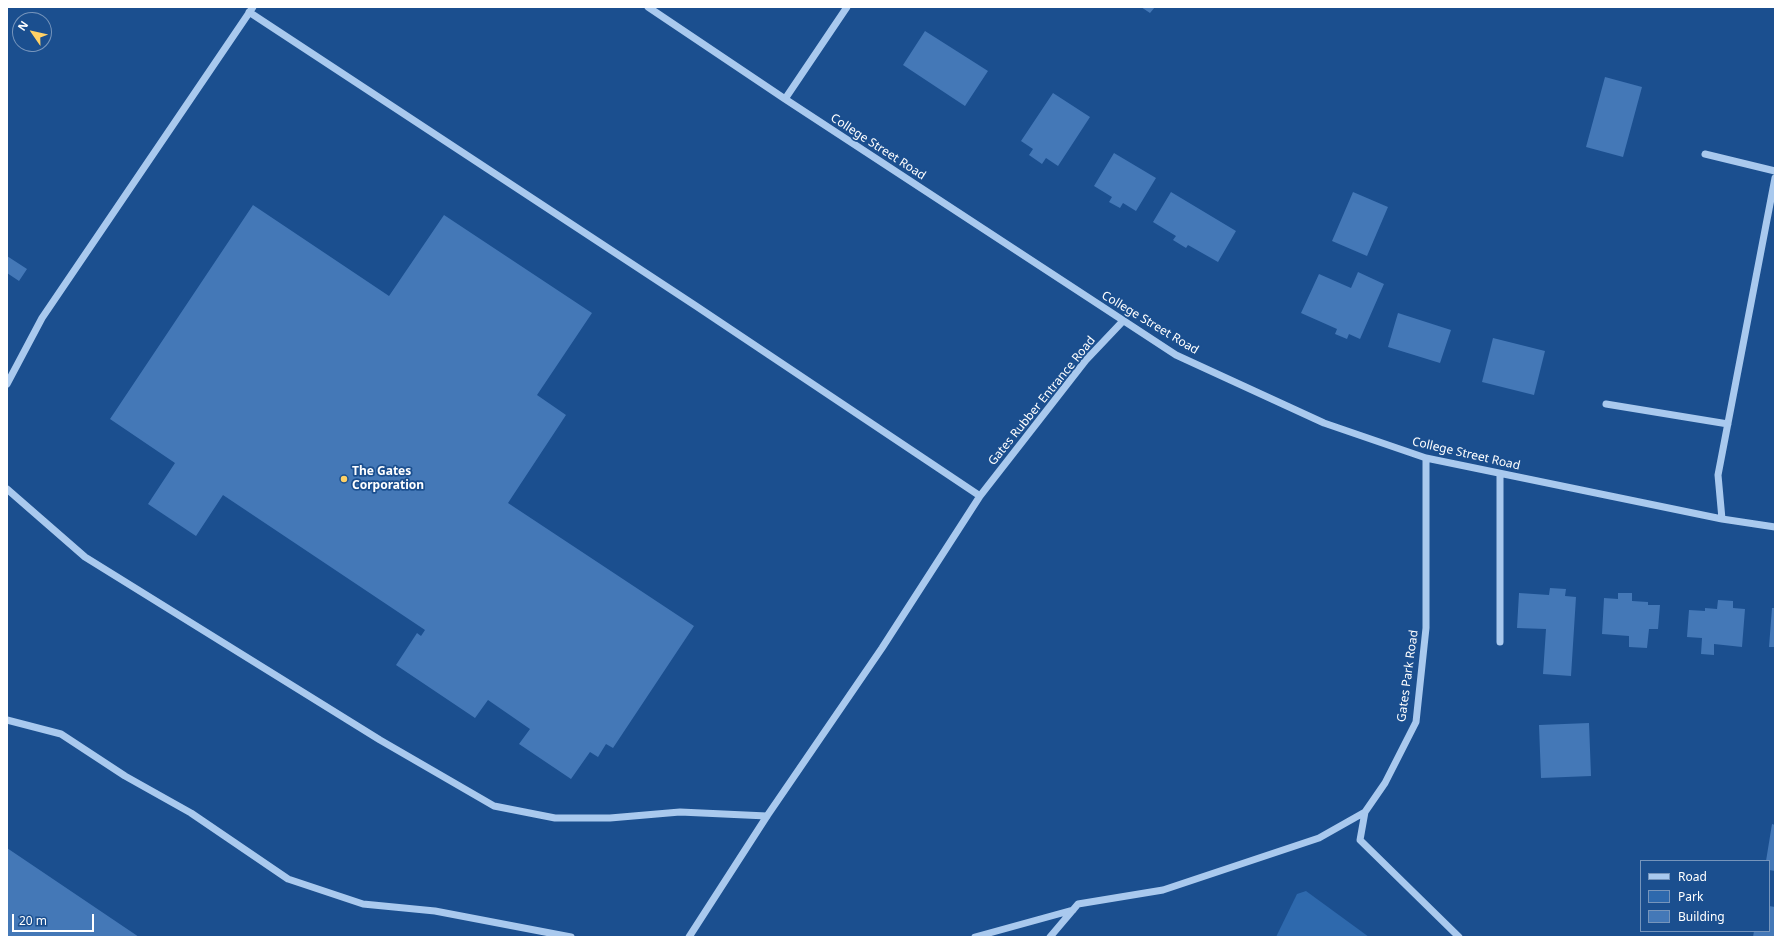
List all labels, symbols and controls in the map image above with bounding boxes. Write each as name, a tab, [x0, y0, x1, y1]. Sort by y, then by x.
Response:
north arrow	[12, 12, 52, 52]
text: N	[14, 18, 31, 33]
street label: College Street Road	[828, 111, 928, 183]
street label: College Street Road	[1099, 288, 1201, 358]
street label: Gates Rubber Entrance Road	[986, 334, 1098, 468]
street label: College Street Road	[1411, 435, 1521, 473]
place label: The Gates Corporation	[352, 465, 424, 493]
marker: The Gates Corporation	[339, 474, 349, 484]
street label: Gates Park Road	[1394, 629, 1422, 723]
legend	[1640, 860, 1770, 932]
text: Road	[1678, 868, 1707, 885]
text: Park	[1678, 888, 1703, 905]
scale bar	[14, 906, 96, 932]
text: Building	[1678, 908, 1725, 925]
text: 20 m	[19, 912, 47, 929]

